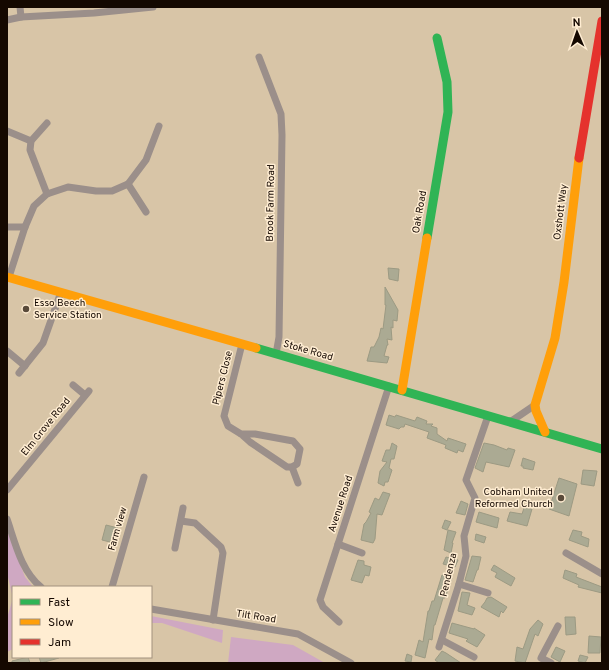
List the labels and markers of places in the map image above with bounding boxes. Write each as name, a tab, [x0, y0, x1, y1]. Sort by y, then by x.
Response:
place label: Esso Beech Service Station	[34, 297, 102, 322]
marker: Esso Beech Service Station	[21, 304, 31, 314]
place label: Cobham United Reformed Church	[475, 486, 553, 511]
marker: Cobham United Reformed Church	[556, 493, 566, 503]

